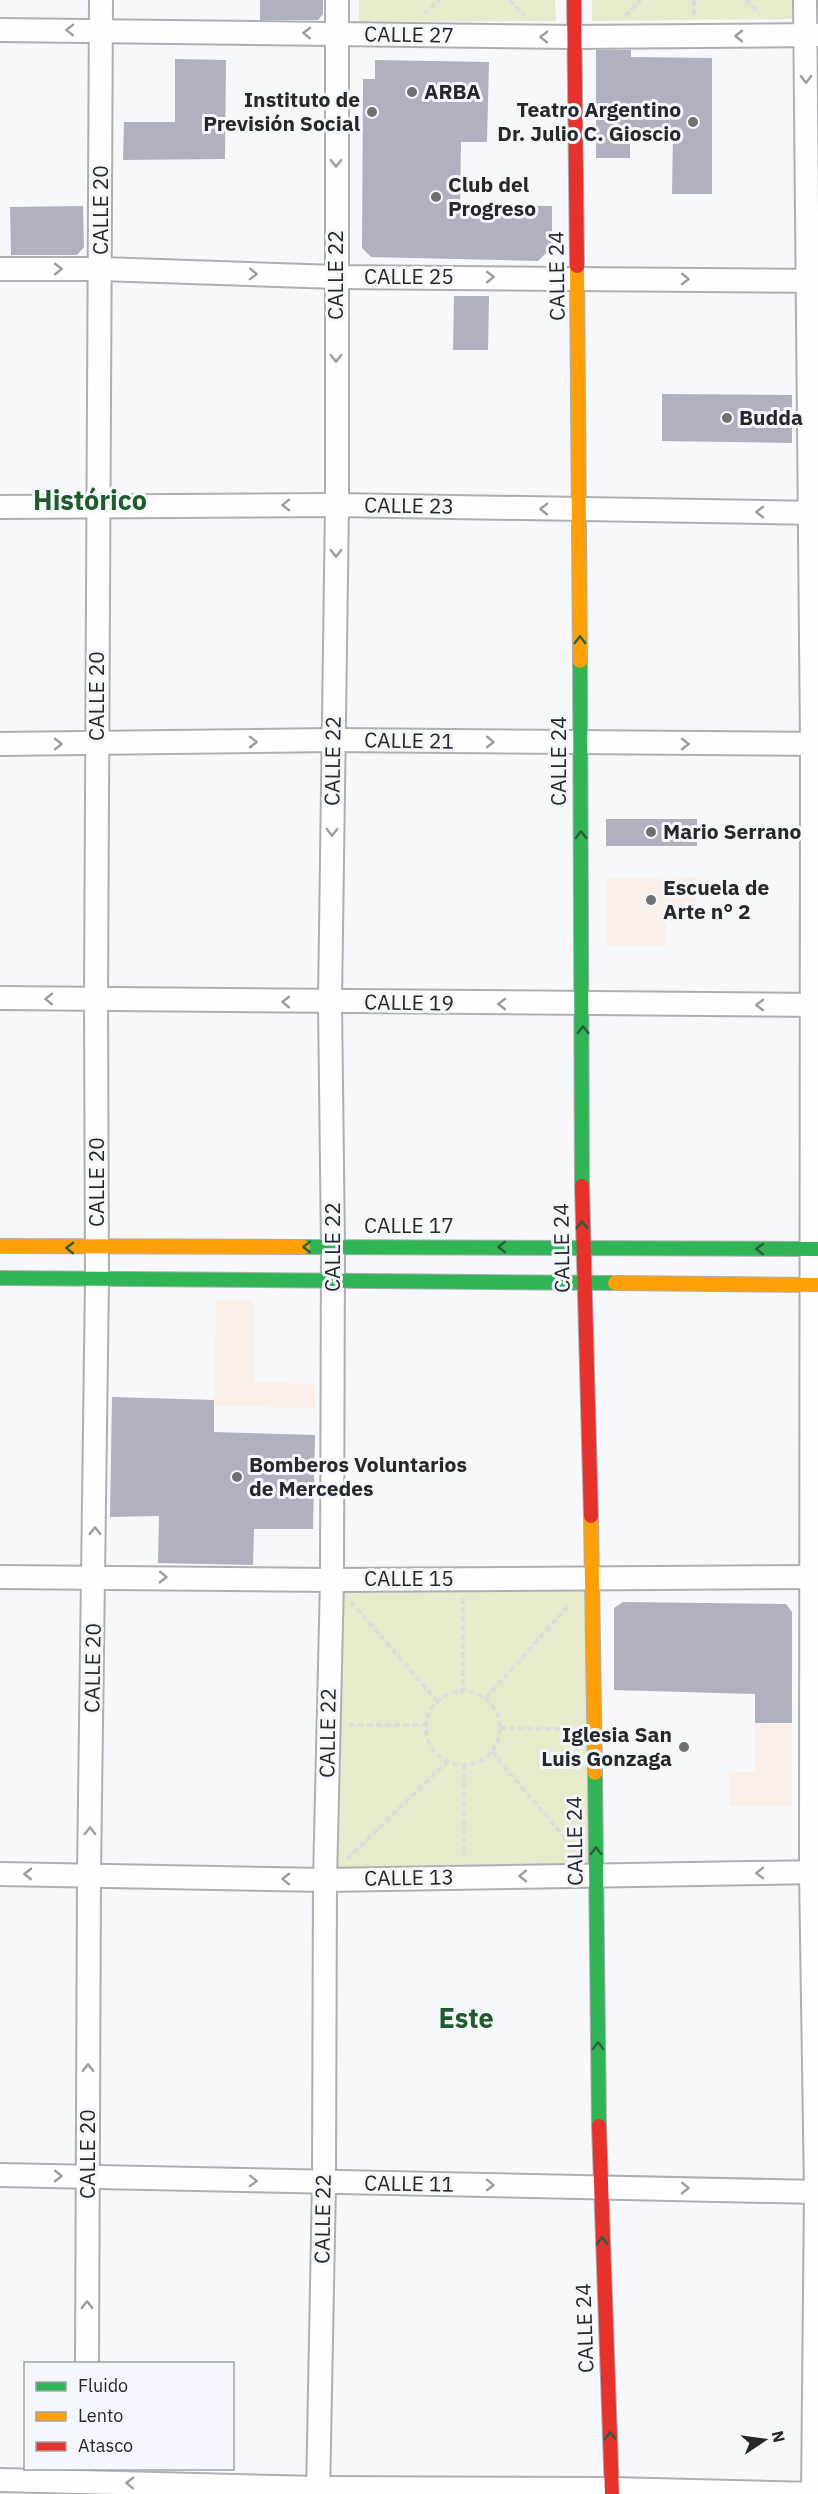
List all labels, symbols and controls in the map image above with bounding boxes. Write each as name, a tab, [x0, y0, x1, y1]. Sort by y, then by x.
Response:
street label: CALLE 27	[364, 19, 454, 49]
one-way arrow	[65, 24, 74, 37]
one-way arrow	[302, 27, 311, 39]
one-way arrow	[734, 30, 743, 42]
one-way arrow	[539, 31, 548, 43]
one-way arrow	[799, 75, 812, 84]
place label: ARBA	[424, 77, 481, 105]
place label: Instituto de Previsión Social	[203, 85, 360, 137]
marker: ARBA	[405, 85, 419, 99]
place label: Teatro Argentino Dr. Julio C. Gioscio	[497, 95, 681, 147]
marker: Instituto de Previsión Social	[365, 105, 379, 119]
marker: Teatro Argentino Dr. Julio C. Gioscio	[686, 115, 700, 129]
one-way arrow	[330, 159, 342, 168]
street label: CALLE 20	[86, 165, 114, 255]
place label: Club del Progreso	[448, 170, 536, 222]
marker: Club del Progreso	[429, 190, 443, 204]
street label: CALLE 22	[321, 230, 349, 320]
street label: CALLE 24	[541, 231, 571, 321]
street label: CALLE 25	[364, 262, 454, 290]
one-way arrow	[54, 263, 63, 275]
one-way arrow	[249, 268, 258, 280]
one-way arrow	[486, 271, 495, 283]
one-way arrow	[681, 273, 690, 285]
one-way arrow	[330, 354, 342, 363]
place label: Budda	[739, 403, 803, 431]
marker: Budda	[720, 411, 734, 425]
district label: Histórico	[33, 482, 147, 517]
street label: CALLE 23	[364, 490, 454, 520]
one-way arrow	[281, 499, 290, 512]
one-way arrow	[539, 503, 548, 515]
one-way arrow	[755, 506, 764, 518]
one-way arrow	[330, 549, 342, 558]
one-way arrow	[574, 635, 586, 644]
street label: CALLE 20	[82, 651, 110, 741]
street label: CALLE 22	[317, 716, 347, 806]
street label: CALLE 24	[544, 716, 572, 806]
street label: CALLE 21	[364, 725, 454, 755]
one-way arrow	[249, 735, 258, 748]
one-way arrow	[486, 736, 495, 748]
one-way arrow	[54, 738, 63, 750]
one-way arrow	[681, 738, 690, 750]
place label: Mario Serrano	[663, 817, 801, 845]
marker: Mario Serrano	[644, 825, 658, 839]
one-way arrow	[326, 828, 338, 837]
one-way arrow	[575, 830, 587, 839]
place label: Escuela de Arte n° 2	[663, 873, 770, 925]
marker: Escuela de Arte n° 2	[644, 893, 658, 907]
street label: CALLE 19	[364, 987, 454, 1017]
one-way arrow	[44, 993, 53, 1005]
one-way arrow	[281, 995, 290, 1008]
one-way arrow	[497, 998, 506, 1010]
one-way arrow	[755, 999, 764, 1011]
one-way arrow	[577, 1025, 589, 1034]
street label: CALLE 20	[82, 1137, 110, 1227]
street label: CALLE 22	[318, 1202, 346, 1292]
street label: CALLE 24	[546, 1203, 576, 1293]
street label: CALLE 17	[364, 1211, 454, 1239]
one-way arrow	[576, 1220, 588, 1229]
one-way arrow	[302, 1241, 311, 1253]
one-way arrow	[497, 1241, 506, 1253]
one-way arrow	[65, 1242, 74, 1254]
one-way arrow	[755, 1243, 764, 1255]
place label: Bomberos Voluntarios de Mercedes	[249, 1450, 467, 1502]
marker: Bomberos Voluntarios de Mercedes	[230, 1470, 244, 1484]
one-way arrow	[89, 1527, 101, 1536]
street label: CALLE 15	[364, 1564, 454, 1592]
one-way arrow	[159, 1571, 168, 1583]
street label: CALLE 20	[77, 1623, 107, 1713]
street label: CALLE 22	[312, 1688, 342, 1778]
place label: Iglesia San Luis Gonzaga	[541, 1720, 672, 1772]
marker: Iglesia San Luis Gonzaga	[677, 1740, 691, 1754]
street label: CALLE 24	[559, 1796, 589, 1886]
one-way arrow	[84, 1827, 96, 1836]
one-way arrow	[590, 1846, 602, 1855]
street label: CALLE 13	[364, 1862, 454, 1892]
one-way arrow	[755, 1867, 764, 1879]
one-way arrow	[23, 1868, 32, 1880]
one-way arrow	[518, 1870, 527, 1882]
one-way arrow	[281, 1872, 290, 1885]
district label: Este	[438, 2000, 494, 2035]
one-way arrow	[592, 2041, 604, 2050]
one-way arrow	[82, 2064, 94, 2073]
street label: CALLE 20	[73, 2109, 101, 2199]
street label: CALLE 11	[364, 2168, 454, 2198]
one-way arrow	[54, 2170, 63, 2182]
one-way arrow	[249, 2174, 258, 2187]
street label: CALLE 22	[307, 2174, 337, 2264]
one-way arrow	[486, 2179, 495, 2191]
one-way arrow	[681, 2182, 690, 2195]
one-way arrow	[596, 2236, 609, 2245]
street label: CALLE 24	[568, 2283, 600, 2373]
one-way arrow	[81, 2301, 93, 2310]
legend	[24, 2362, 234, 2470]
text: Fluido	[78, 2374, 128, 2397]
text: Lento	[78, 2404, 123, 2427]
north arrow	[734, 2410, 794, 2470]
text: N	[768, 2429, 790, 2445]
one-way arrow	[603, 2431, 616, 2440]
text: Atasco	[78, 2434, 133, 2457]
one-way arrow	[125, 2477, 134, 2489]

